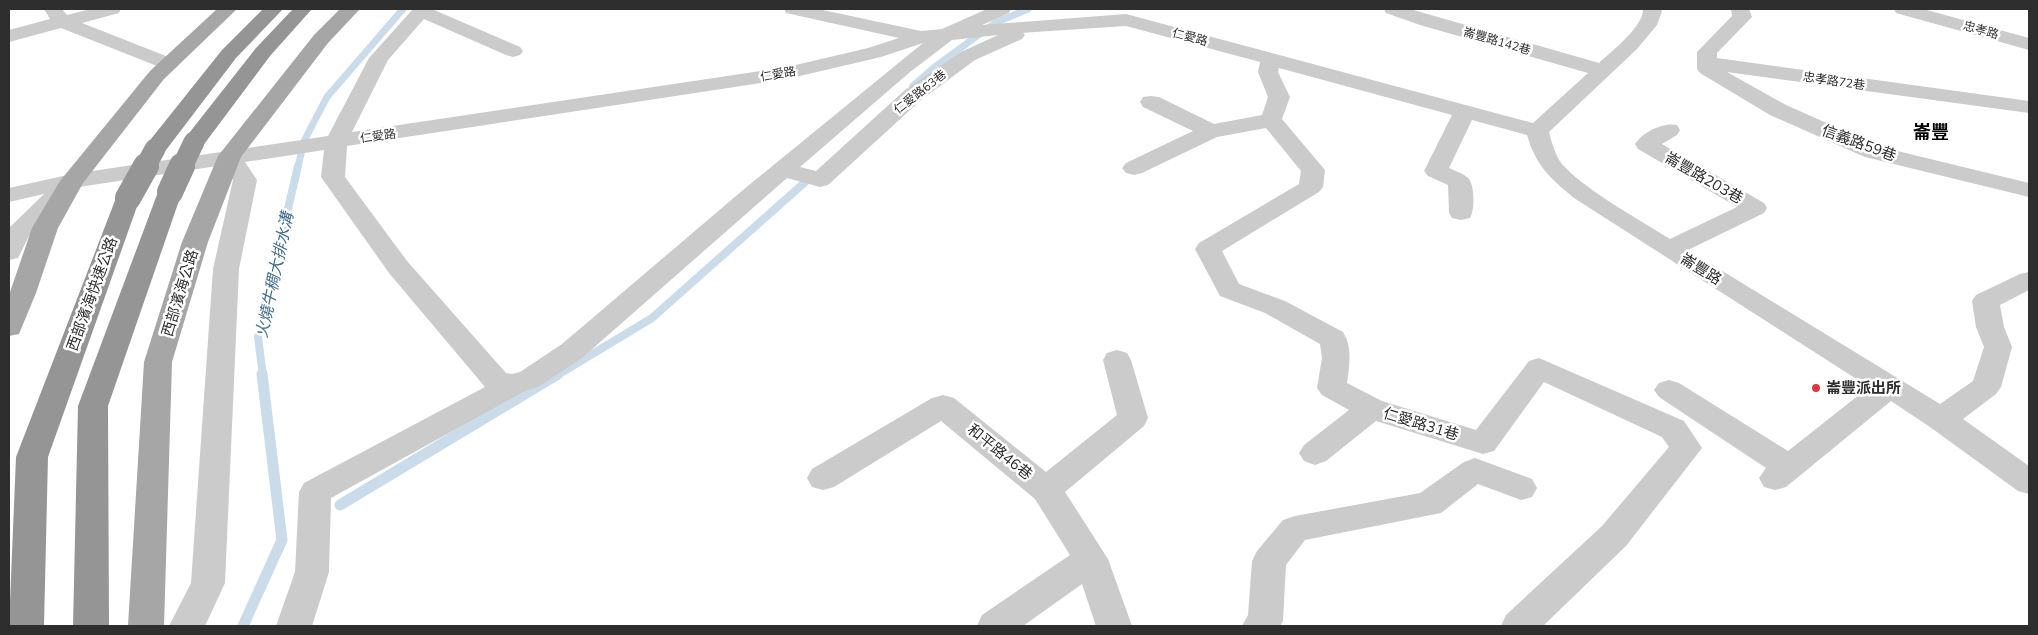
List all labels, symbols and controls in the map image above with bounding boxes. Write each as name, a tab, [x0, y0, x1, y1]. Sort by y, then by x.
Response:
street label: 忠孝路	[1961, 17, 2001, 43]
street label: 崙豐路142巷	[1461, 24, 1533, 58]
street label: 仁愛路	[1171, 25, 1209, 49]
street label: 仁愛路	[759, 63, 797, 85]
street label: 仁愛路63巷	[890, 66, 950, 118]
street label: 忠孝路72巷	[1802, 69, 1866, 93]
street label: 信義路59巷	[1819, 120, 1899, 166]
district label: 崙豐	[1913, 120, 1949, 144]
street label: 仁愛路	[359, 126, 397, 146]
street label: 崙豐路203巷	[1661, 148, 1747, 208]
water label: 火燒牛稠大排水溝	[251, 208, 299, 340]
street label: 西部濱海快速公路	[62, 234, 122, 354]
street label: 西部濱海公路	[157, 247, 203, 339]
street label: 崙豐路	[1677, 249, 1725, 289]
place label: 崙豐派出所	[1826, 378, 1901, 398]
marker: 崙豐派出所	[1810, 382, 1822, 394]
street label: 仁愛路31巷	[1381, 403, 1461, 445]
street label: 和平路46巷	[963, 420, 1037, 484]

